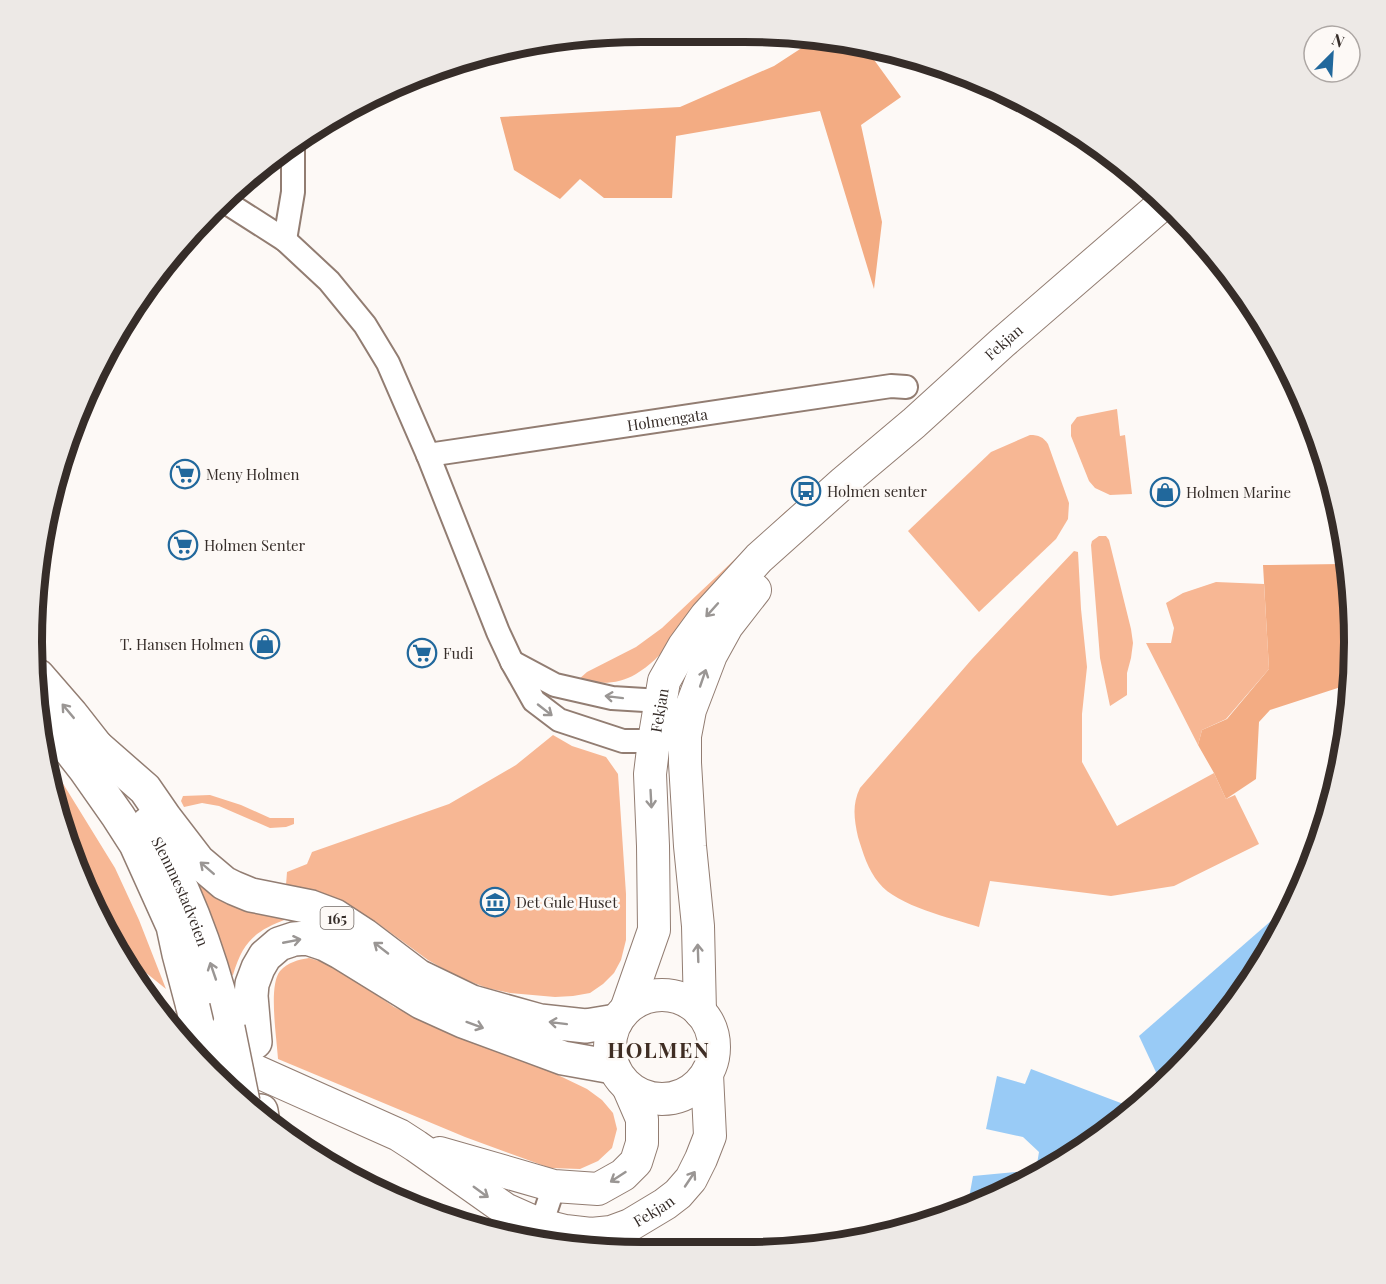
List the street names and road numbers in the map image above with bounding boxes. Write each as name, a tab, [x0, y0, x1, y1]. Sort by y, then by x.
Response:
street label: Fekjan	[980, 320, 1027, 364]
street label: Holmengata	[626, 403, 710, 435]
street label: Fekjan	[646, 687, 673, 734]
street label: Slemmestadveien	[147, 833, 214, 949]
road number: 165	[320, 907, 354, 929]
street label: Fekjan	[629, 1191, 678, 1231]

